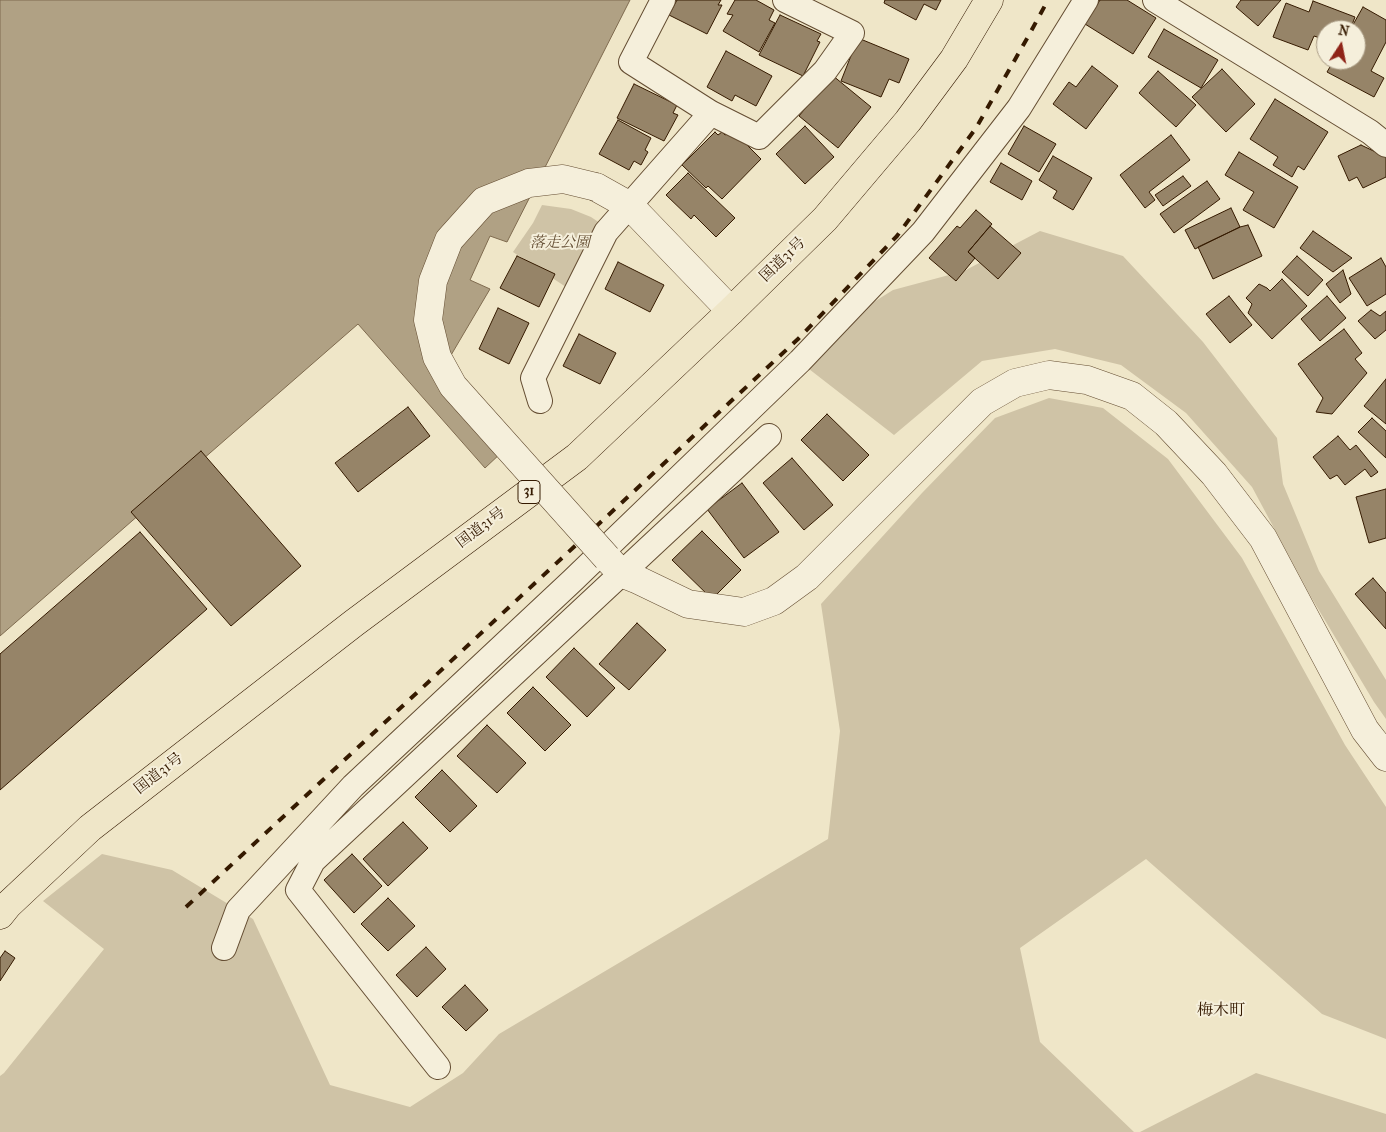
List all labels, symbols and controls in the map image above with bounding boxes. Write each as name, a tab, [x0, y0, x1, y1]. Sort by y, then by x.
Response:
north arrow	[1316, 20, 1366, 70]
text: N	[1337, 21, 1351, 40]
park label: 落走公園	[530, 234, 590, 252]
street label: 国道31号	[756, 234, 810, 286]
road number: 31	[518, 481, 540, 504]
street label: 国道31号	[453, 504, 509, 552]
street label: 国道31号	[131, 750, 187, 798]
district label: 梅木町	[1197, 1001, 1245, 1021]

